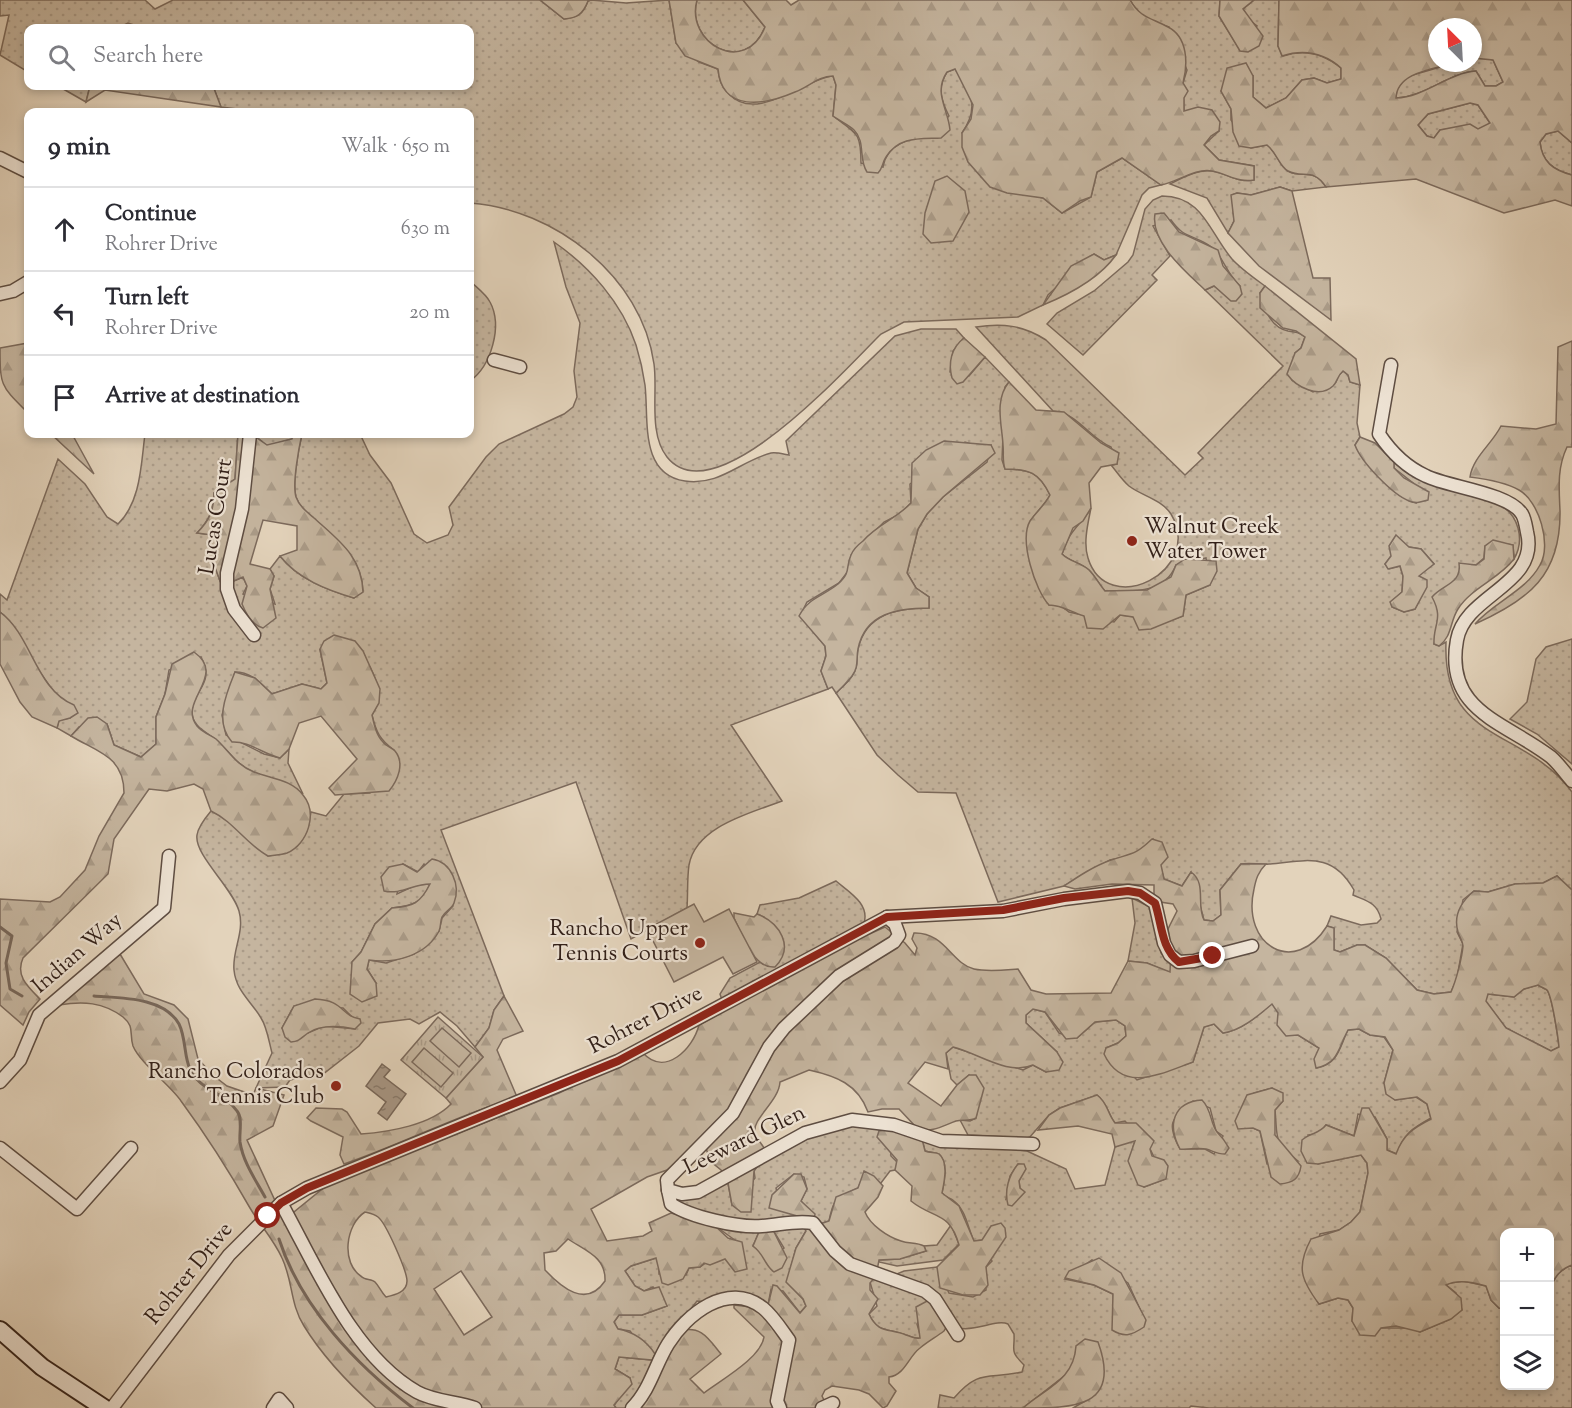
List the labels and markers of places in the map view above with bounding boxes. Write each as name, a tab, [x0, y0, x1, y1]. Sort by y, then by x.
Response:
place label: Walnut Creek Water Tower	[1144, 512, 1279, 569]
marker: Walnut Creek Water Tower	[1125, 534, 1139, 548]
place label: Rancho Upper Tennis Courts	[549, 914, 688, 971]
marker: Rancho Upper Tennis Courts	[693, 936, 707, 950]
place label: Rancho Colorados Tennis Club	[148, 1057, 324, 1114]
marker: Rancho Colorados Tennis Club	[329, 1079, 343, 1093]

